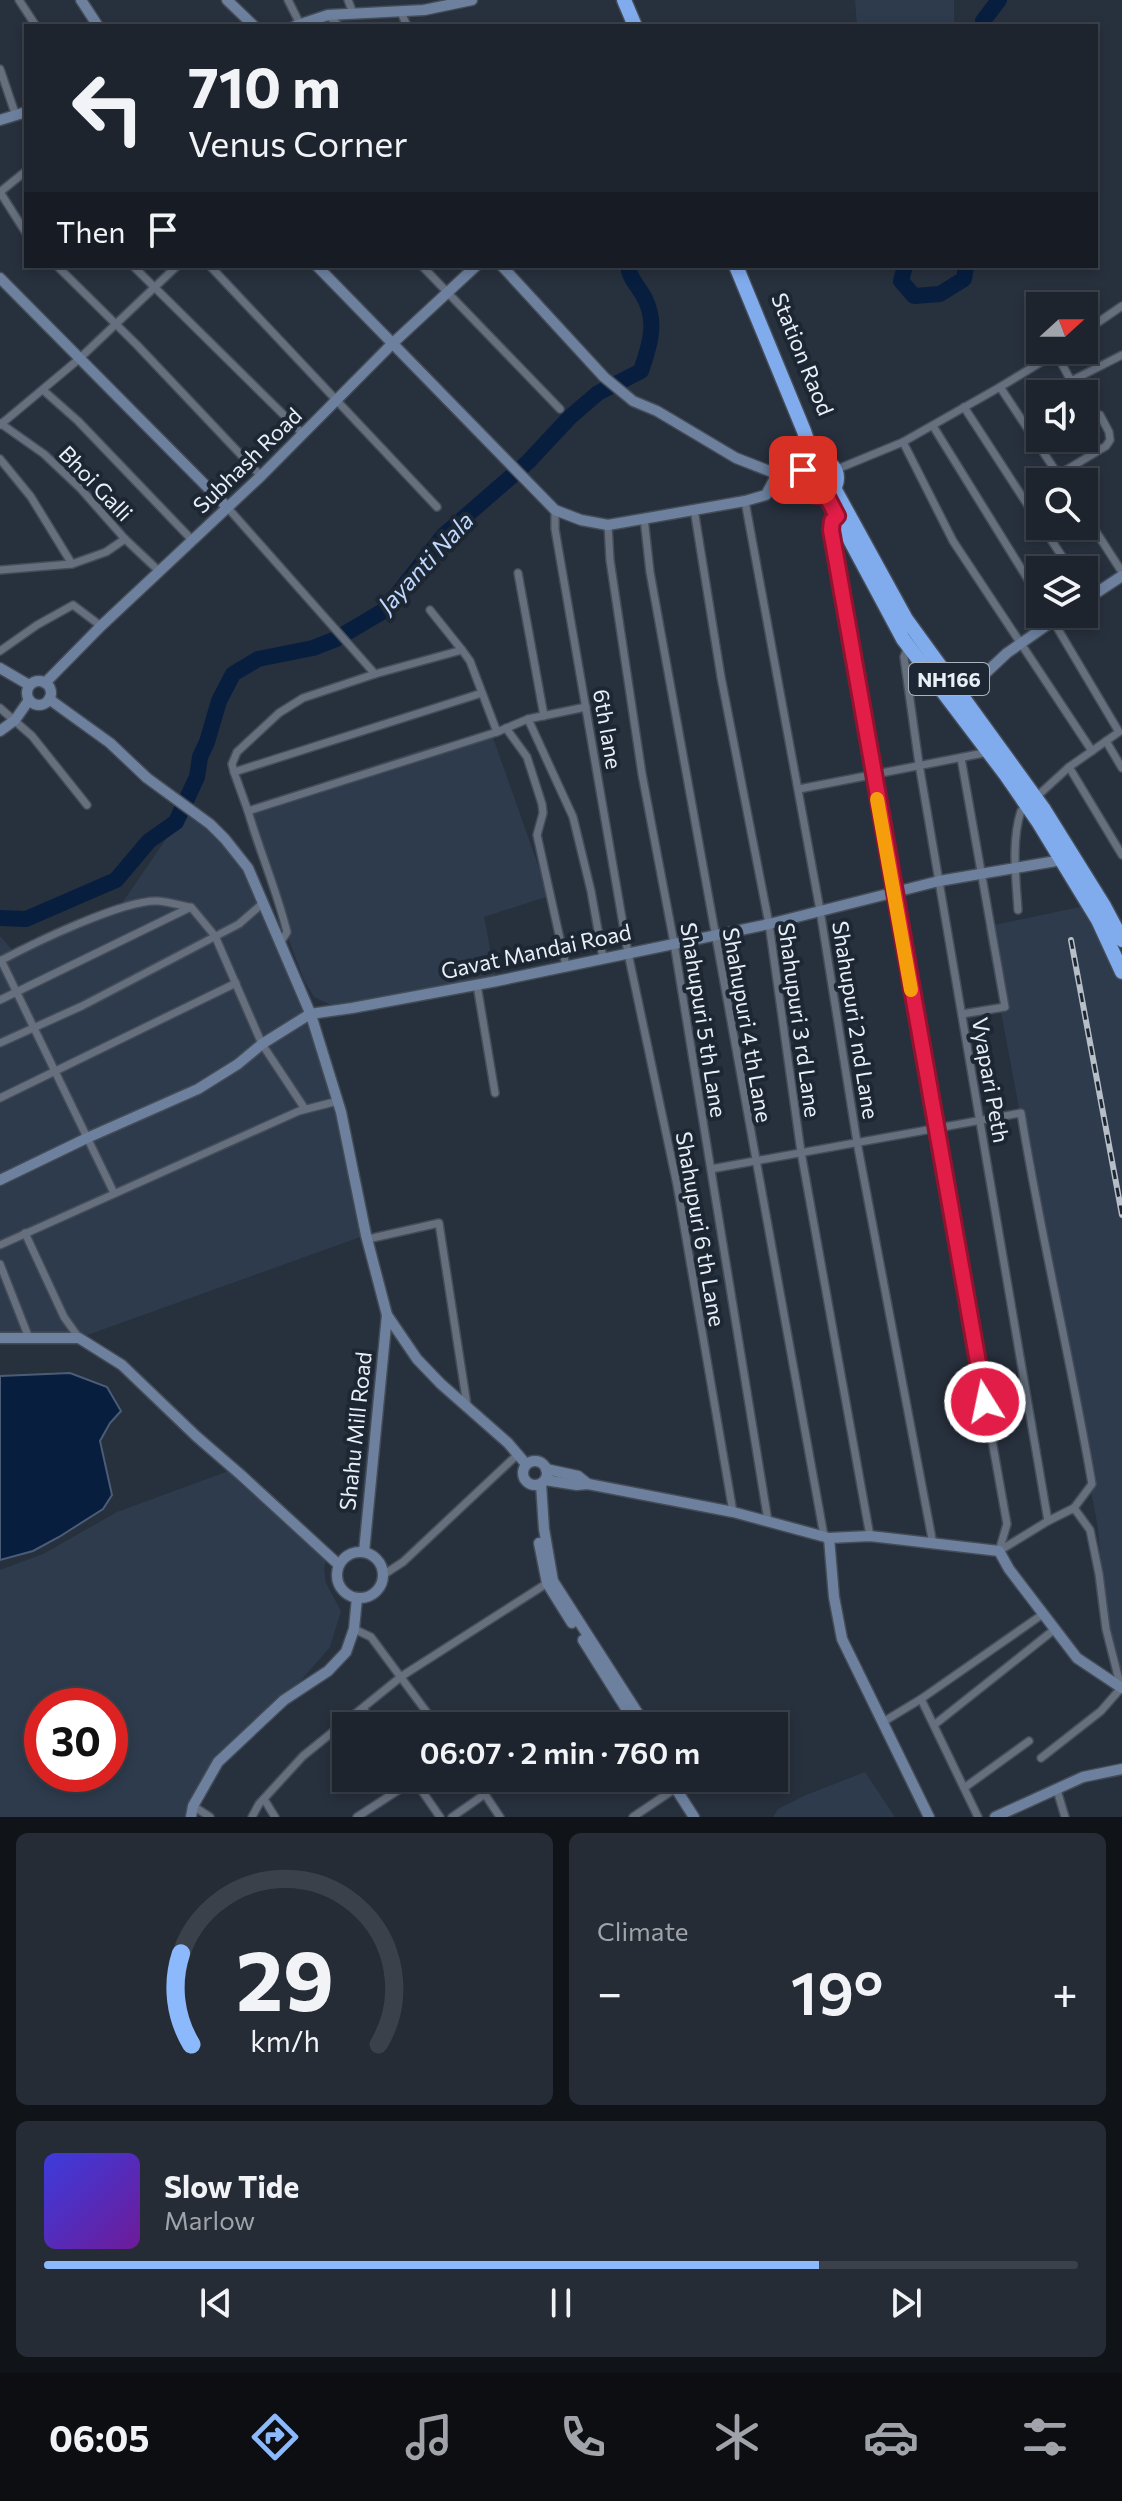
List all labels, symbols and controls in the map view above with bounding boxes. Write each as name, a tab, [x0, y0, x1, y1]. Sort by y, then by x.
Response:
text: 710 m	[188, 51, 341, 120]
icon: left	[56, 56, 160, 160]
text: Venus Corner	[188, 120, 408, 164]
icon: arrive	[141, 208, 185, 252]
text: Then	[56, 212, 125, 249]
street label: Station Raod	[766, 289, 840, 419]
north arrow	[1026, 292, 1098, 364]
map controls	[1026, 292, 1098, 628]
button: sound	[1026, 380, 1098, 452]
street label: Subhash Road	[187, 401, 307, 519]
pin	[769, 436, 837, 504]
street label: Bhoi Galli	[54, 440, 138, 526]
icon: arrive	[781, 448, 825, 492]
button: search	[1026, 468, 1098, 540]
water label: Jayanti Nala	[370, 506, 479, 620]
button: layers	[1026, 556, 1098, 628]
road number: NH166	[909, 663, 989, 695]
street label: 6th lane	[588, 687, 628, 771]
street label: Gavat Mandai Road	[439, 918, 633, 984]
street label: Shahupuri 2 nd Lane	[827, 919, 885, 1121]
street label: Shahupuri 5 th Lane	[675, 921, 733, 1119]
street label: Shahupuri 3 rd Lane	[773, 921, 827, 1119]
street label: Shahupuri 4 th Lane	[718, 925, 778, 1125]
street label: Vyapari Peth	[967, 1015, 1015, 1145]
street label: Shahupuri 6 th Lane	[671, 1129, 731, 1329]
street label: Shahu Mill Road	[333, 1350, 377, 1512]
position arrow	[943, 1360, 1027, 1444]
speed limit sign: 30	[24, 1688, 128, 1792]
text: 06:07 · 2 min · 760 m	[420, 1733, 700, 1770]
text: Climate	[597, 1915, 689, 1946]
text: 29	[235, 1926, 334, 2028]
text: 19°	[791, 1954, 883, 2027]
text: −	[597, 1964, 622, 2018]
text: +	[1052, 1964, 1078, 2018]
text: km/h	[250, 2023, 319, 2058]
text: Slow Tide	[164, 2167, 299, 2204]
text: Marlow	[164, 2204, 255, 2235]
icon: previous	[194, 2281, 238, 2325]
icon: pause	[539, 2281, 583, 2325]
icon: next	[884, 2281, 928, 2325]
icon: directions	[247, 2409, 303, 2465]
icon: music	[401, 2409, 457, 2465]
icon: phone	[555, 2409, 611, 2465]
icon: climate	[709, 2409, 765, 2465]
icon: car	[863, 2409, 919, 2465]
icon: filters	[1017, 2409, 1073, 2465]
text: 06:05	[49, 2415, 150, 2459]

